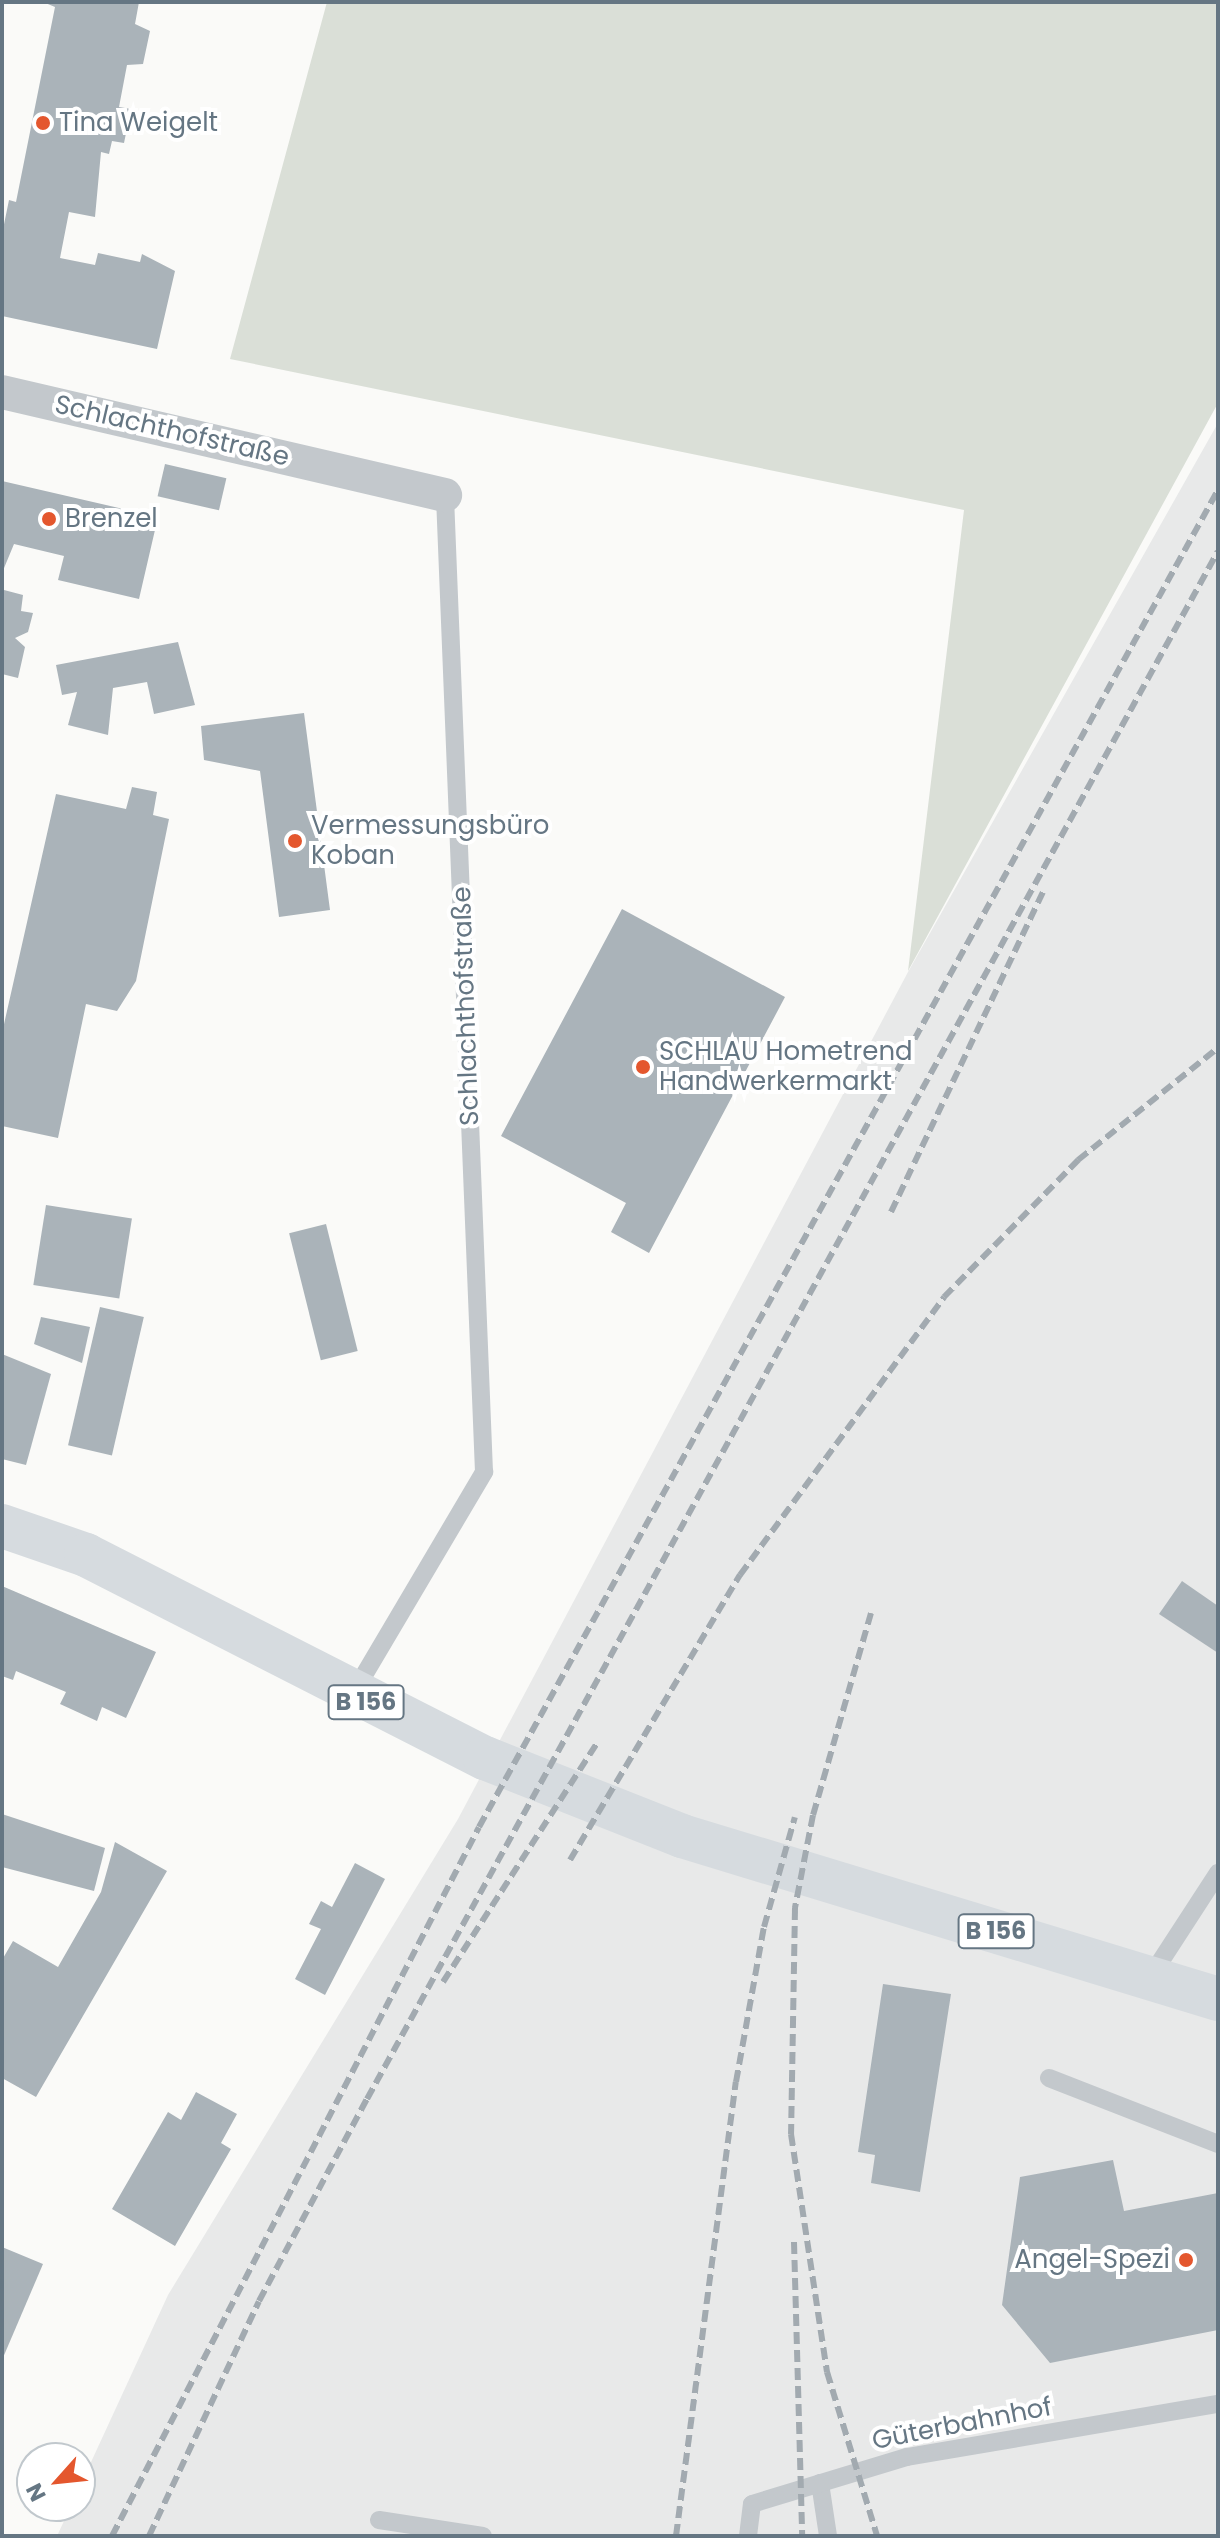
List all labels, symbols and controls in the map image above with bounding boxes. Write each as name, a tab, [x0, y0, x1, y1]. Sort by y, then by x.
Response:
place label: Tina Weigelt	[59, 107, 218, 139]
marker: Tina Weigelt	[34, 114, 52, 132]
street label: Schlachthofstraße	[52, 389, 292, 473]
place label: Brenzel	[65, 503, 158, 535]
marker: Brenzel	[40, 510, 58, 528]
place label: Vermessungsbüro Koban	[311, 810, 549, 872]
marker: Vermessungsbüro Koban	[286, 832, 304, 850]
street label: Schlachthofstraße	[446, 886, 486, 1126]
place label: SCHLAU Hometrend Handwerkermarkt	[659, 1036, 913, 1098]
marker: SCHLAU Hometrend Handwerkermarkt	[634, 1058, 652, 1076]
road number: B 156	[326, 1682, 406, 1722]
road number: B 156	[956, 1911, 1036, 1951]
place label: Angel-Spezi	[1014, 2244, 1170, 2276]
marker: Angel-Spezi	[1177, 2251, 1195, 2269]
street label: Güterbahnhof	[869, 2391, 1055, 2457]
north arrow	[16, 2442, 96, 2522]
text: N	[18, 2478, 54, 2507]

